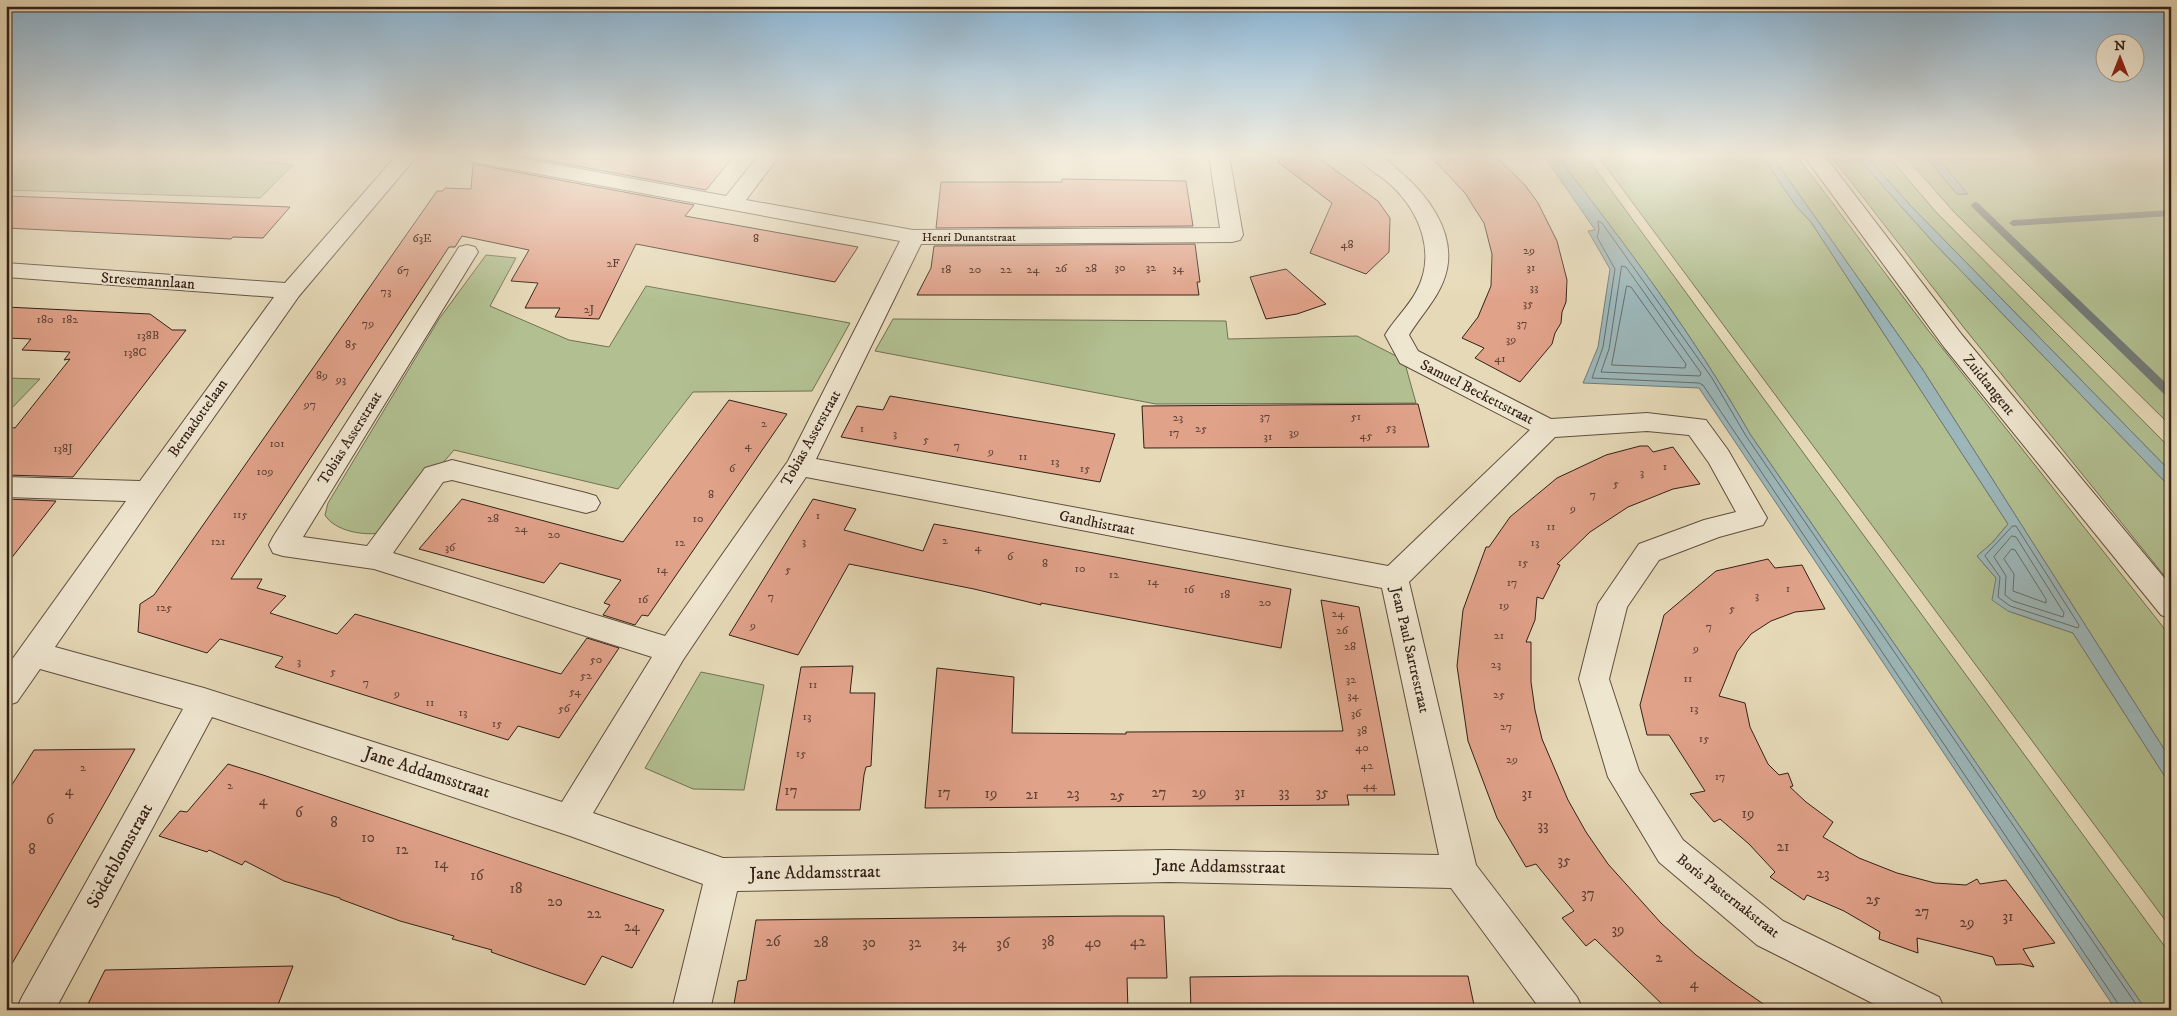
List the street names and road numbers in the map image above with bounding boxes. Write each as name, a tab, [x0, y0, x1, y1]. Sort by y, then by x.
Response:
street label: Henri Dunantstraat	[922, 230, 1016, 245]
street label: Stresemannlaan	[100, 268, 196, 294]
street label: Zuidtangent	[1959, 351, 2020, 420]
street label: Samuel Beckettstraat	[1417, 355, 1537, 429]
street label: Bernadottelaan	[164, 375, 232, 461]
street label: Tobias Asserstraat	[777, 386, 845, 489]
street label: Tobias Asserstraat	[314, 387, 386, 488]
street label: Gandhistraat	[1057, 506, 1137, 540]
street label: Jean Paul Sartrestraat	[1386, 583, 1434, 715]
street label: Jane Addamsstraat	[359, 742, 493, 804]
street label: Söderblomstraat	[82, 799, 158, 912]
street label: Boris Pasternakstraat	[1673, 850, 1784, 942]
street label: Jane Addamsstraat	[1152, 855, 1286, 879]
street label: Jane Addamsstraat	[747, 861, 881, 885]

